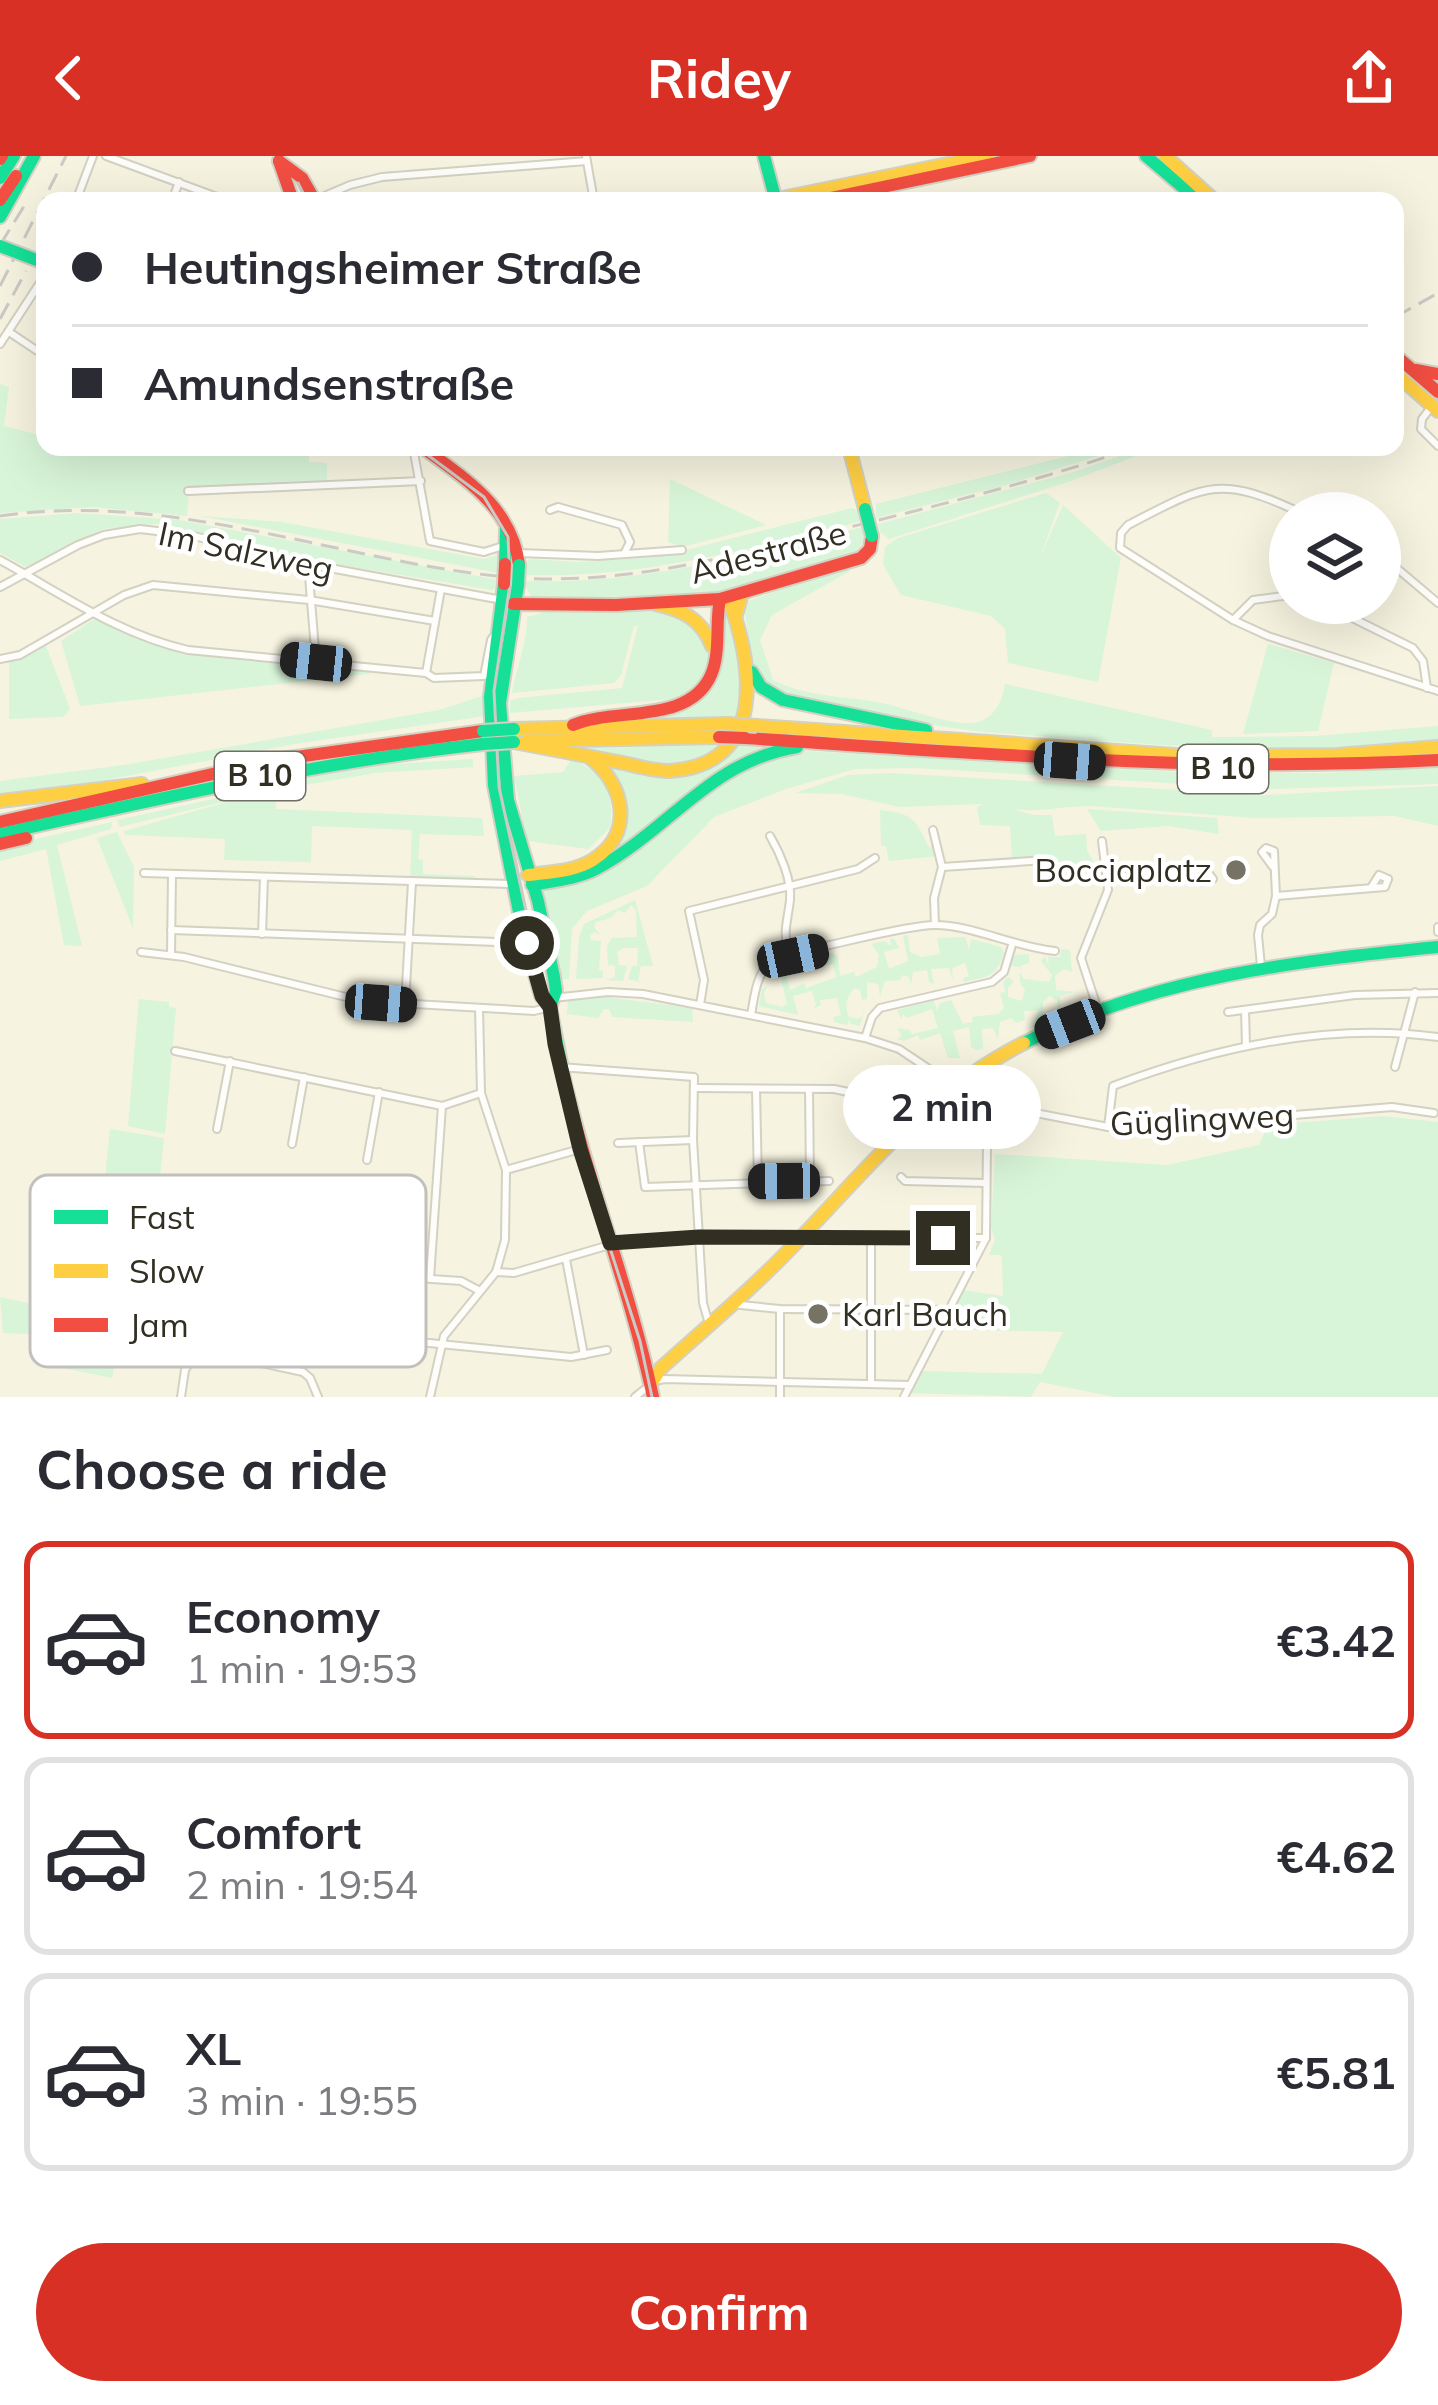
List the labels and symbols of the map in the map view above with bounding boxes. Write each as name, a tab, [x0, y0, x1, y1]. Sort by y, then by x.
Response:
street label: Adestraße	[685, 511, 850, 592]
street label: Im Salzweg	[155, 512, 337, 589]
car	[278, 640, 354, 684]
car	[1033, 741, 1107, 781]
road number: B 10	[1178, 745, 1268, 793]
road number: B 10	[215, 752, 305, 800]
place label: Bocciaplatz	[1035, 849, 1212, 890]
marker: Bocciaplatz	[1223, 857, 1249, 883]
route start	[500, 916, 554, 970]
car	[754, 931, 832, 981]
car	[344, 983, 418, 1023]
car	[1030, 994, 1110, 1054]
callout: 2 min	[844, 1064, 1042, 1148]
street label: Güglingweg	[1109, 1093, 1295, 1144]
car	[748, 1162, 820, 1200]
legend	[30, 1175, 426, 1367]
text: Fast	[129, 1196, 194, 1237]
route end	[916, 1211, 970, 1265]
text: Slow	[129, 1250, 205, 1291]
place label: Karl Bauch	[842, 1293, 1008, 1334]
marker: Karl Bauch	[805, 1301, 831, 1327]
text: Jam	[129, 1304, 189, 1345]

